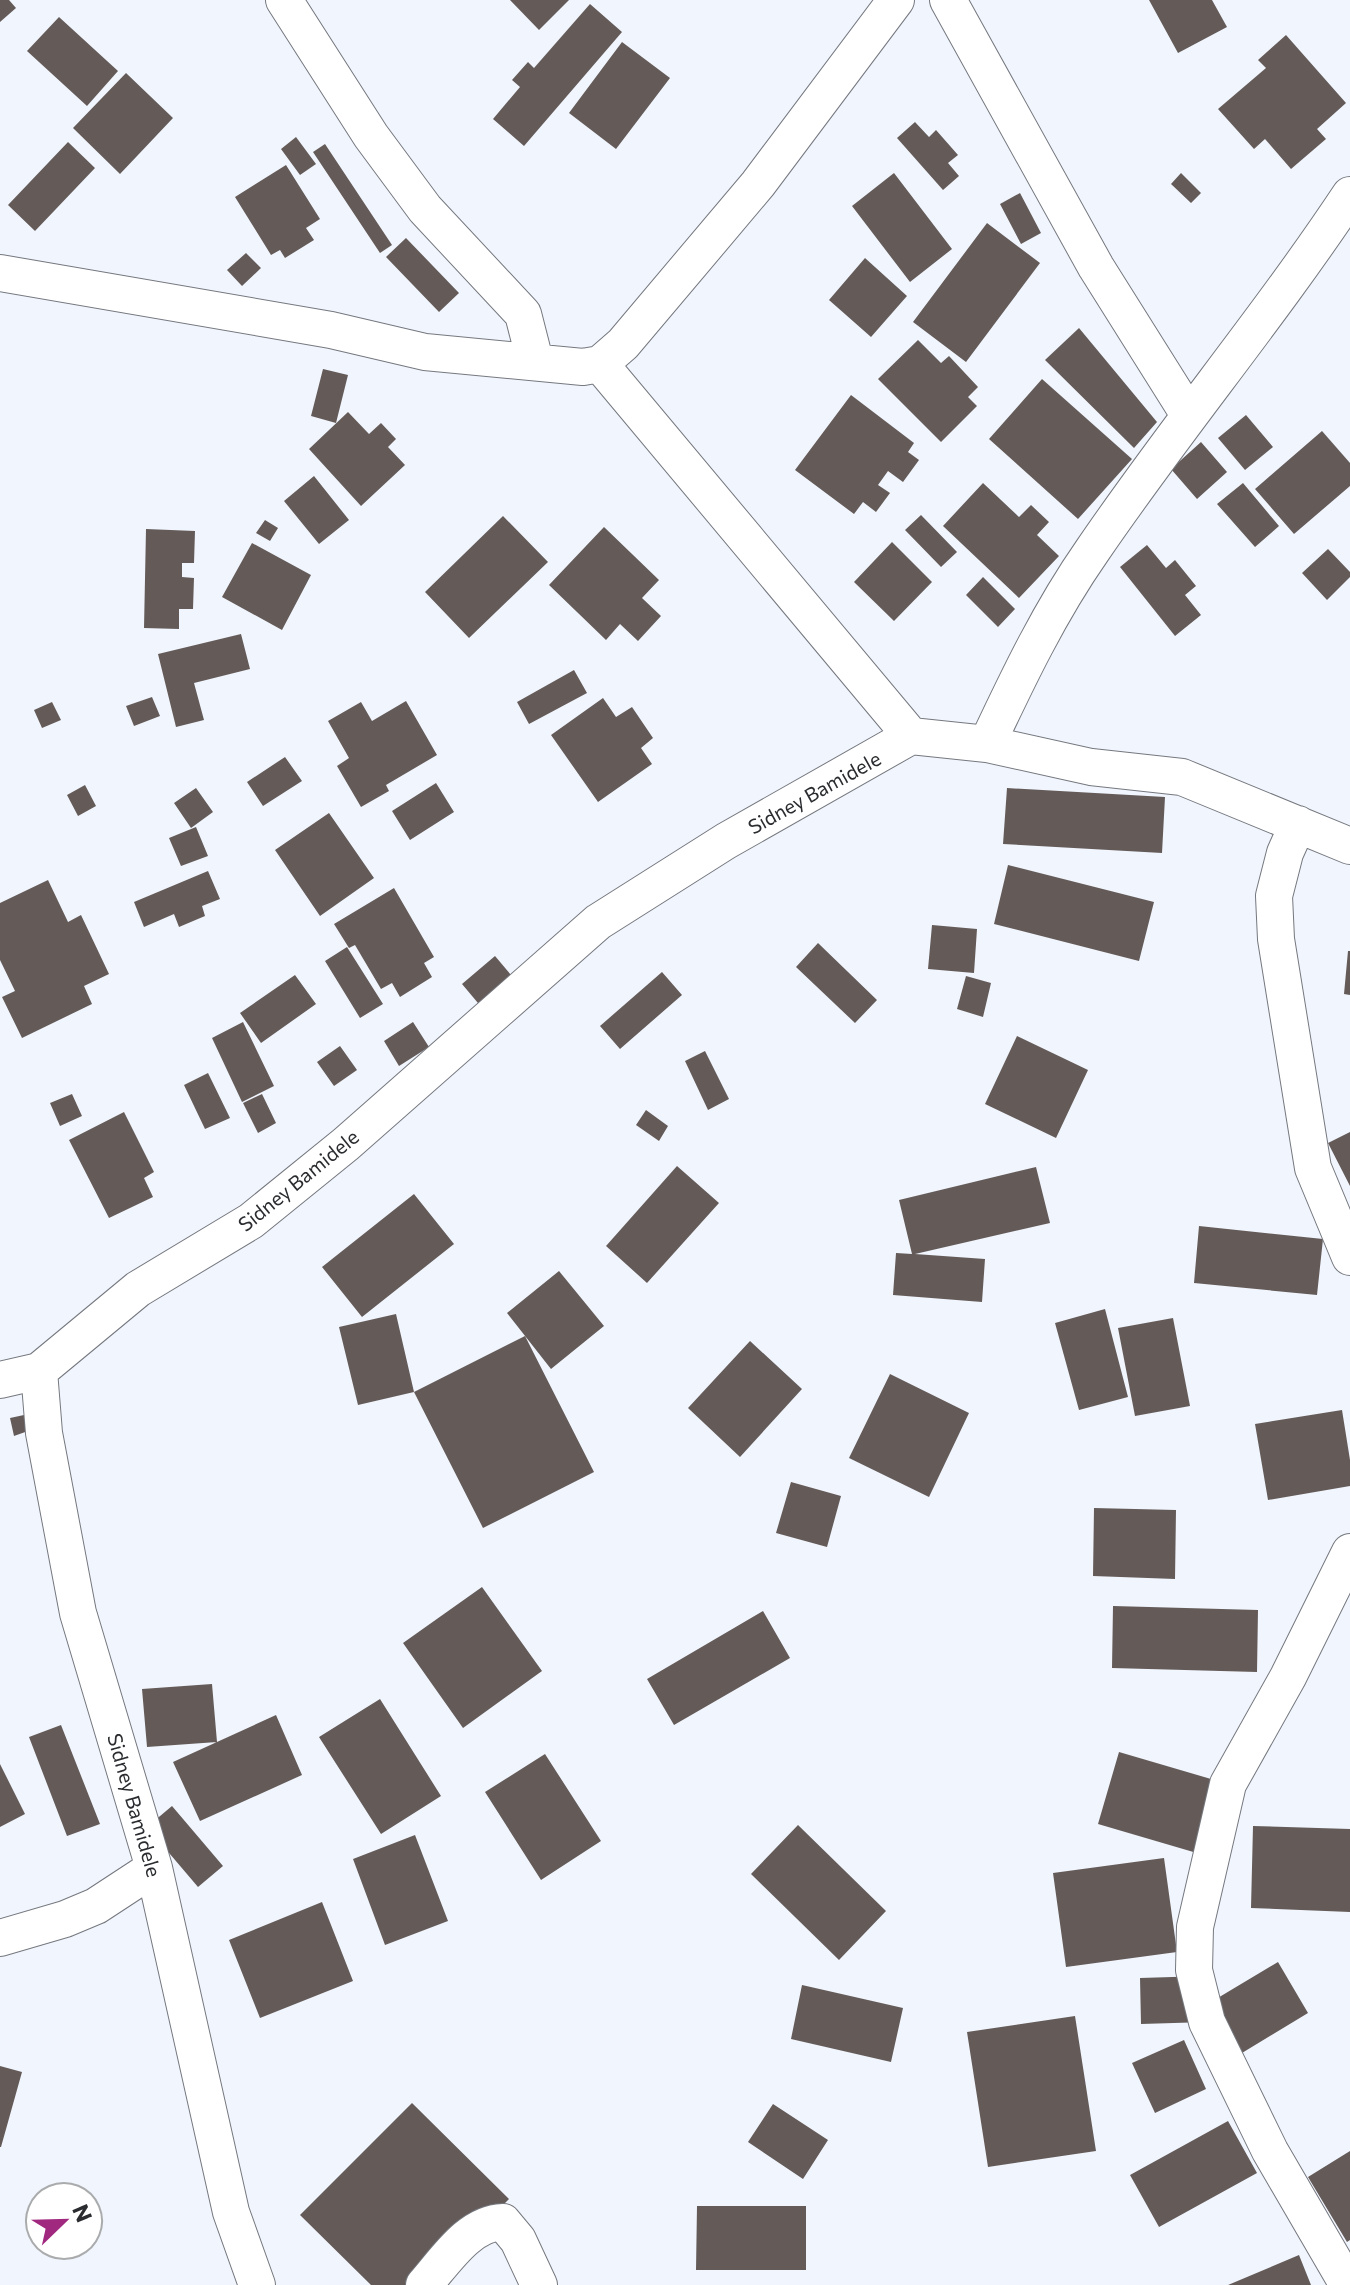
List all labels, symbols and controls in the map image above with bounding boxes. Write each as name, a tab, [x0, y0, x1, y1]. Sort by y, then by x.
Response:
street label: Sidney Bamidele	[743, 746, 885, 838]
street label: Sidney Bamidele	[233, 1124, 363, 1236]
street label: Sidney Bamidele	[103, 1731, 167, 1879]
north arrow	[24, 2181, 104, 2261]
text: N	[67, 2200, 99, 2226]

